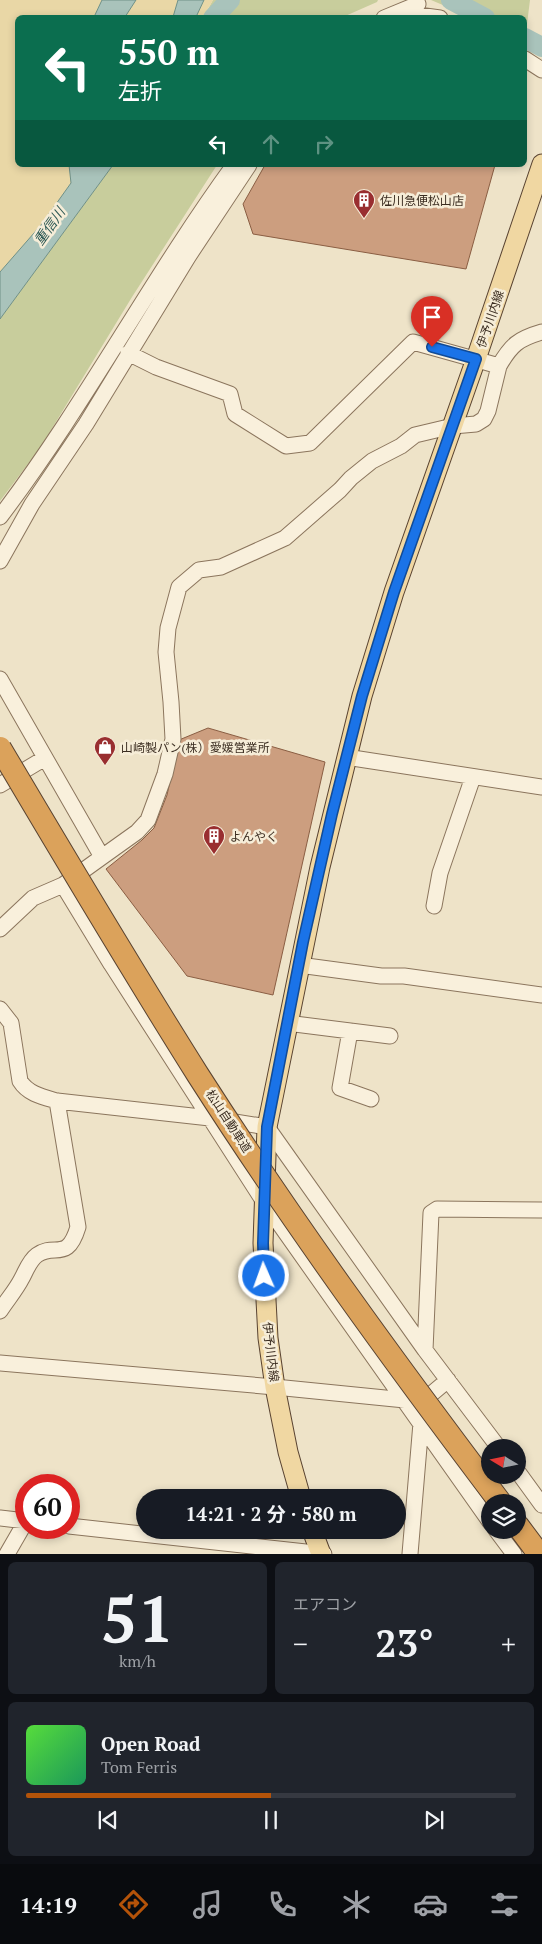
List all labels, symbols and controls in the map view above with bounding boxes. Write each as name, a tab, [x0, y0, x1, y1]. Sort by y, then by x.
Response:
text: 550 m	[118, 29, 219, 75]
icon: left	[35, 35, 100, 100]
text: 左折	[118, 76, 162, 105]
icon: left	[204, 130, 232, 158]
icon: ahead	[257, 130, 285, 158]
icon: right	[310, 130, 338, 158]
building icon: 佐川急便松山店	[352, 188, 376, 219]
place label: 佐川急便松山店	[380, 193, 464, 208]
water label: 重信川	[29, 202, 70, 249]
street label: 伊予川内線	[473, 288, 507, 350]
pin	[411, 296, 453, 347]
icon: arrive	[418, 303, 446, 331]
shop icon: 山崎製パン(株）愛媛営業所	[93, 735, 117, 766]
place label: 山崎製パン(株）愛媛営業所	[121, 740, 270, 755]
building icon: よんやく	[202, 824, 226, 855]
place label: よんやく	[230, 829, 278, 844]
street label: 松山自動車道	[203, 1087, 255, 1155]
position arrow	[237, 1249, 289, 1301]
street label: 伊予川内線	[260, 1321, 282, 1383]
north arrow	[481, 1439, 526, 1484]
map controls	[481, 1439, 526, 1539]
speed limit sign: 60	[15, 1474, 80, 1539]
button: layers	[481, 1494, 526, 1539]
text: 14:21 · 2 分 · 580 m	[186, 1501, 356, 1526]
text: 51	[101, 1574, 174, 1661]
text: エアコン	[293, 1593, 357, 1615]
text: 23°	[375, 1618, 434, 1668]
text: −	[293, 1625, 308, 1662]
text: +	[501, 1625, 516, 1662]
text: km/h	[119, 1650, 156, 1672]
text: Open Road	[101, 1731, 201, 1756]
text: Tom Ferris	[101, 1756, 177, 1778]
icon: previous	[94, 1806, 122, 1834]
icon: pause	[257, 1806, 285, 1834]
icon: next	[420, 1806, 448, 1834]
icon: directions	[116, 1887, 151, 1922]
icon: music	[190, 1887, 225, 1922]
icon: phone	[265, 1887, 300, 1922]
icon: climate	[339, 1887, 374, 1922]
icon: car	[413, 1887, 448, 1922]
icon: filters	[487, 1887, 522, 1922]
text: 14:19	[20, 1890, 77, 1919]

